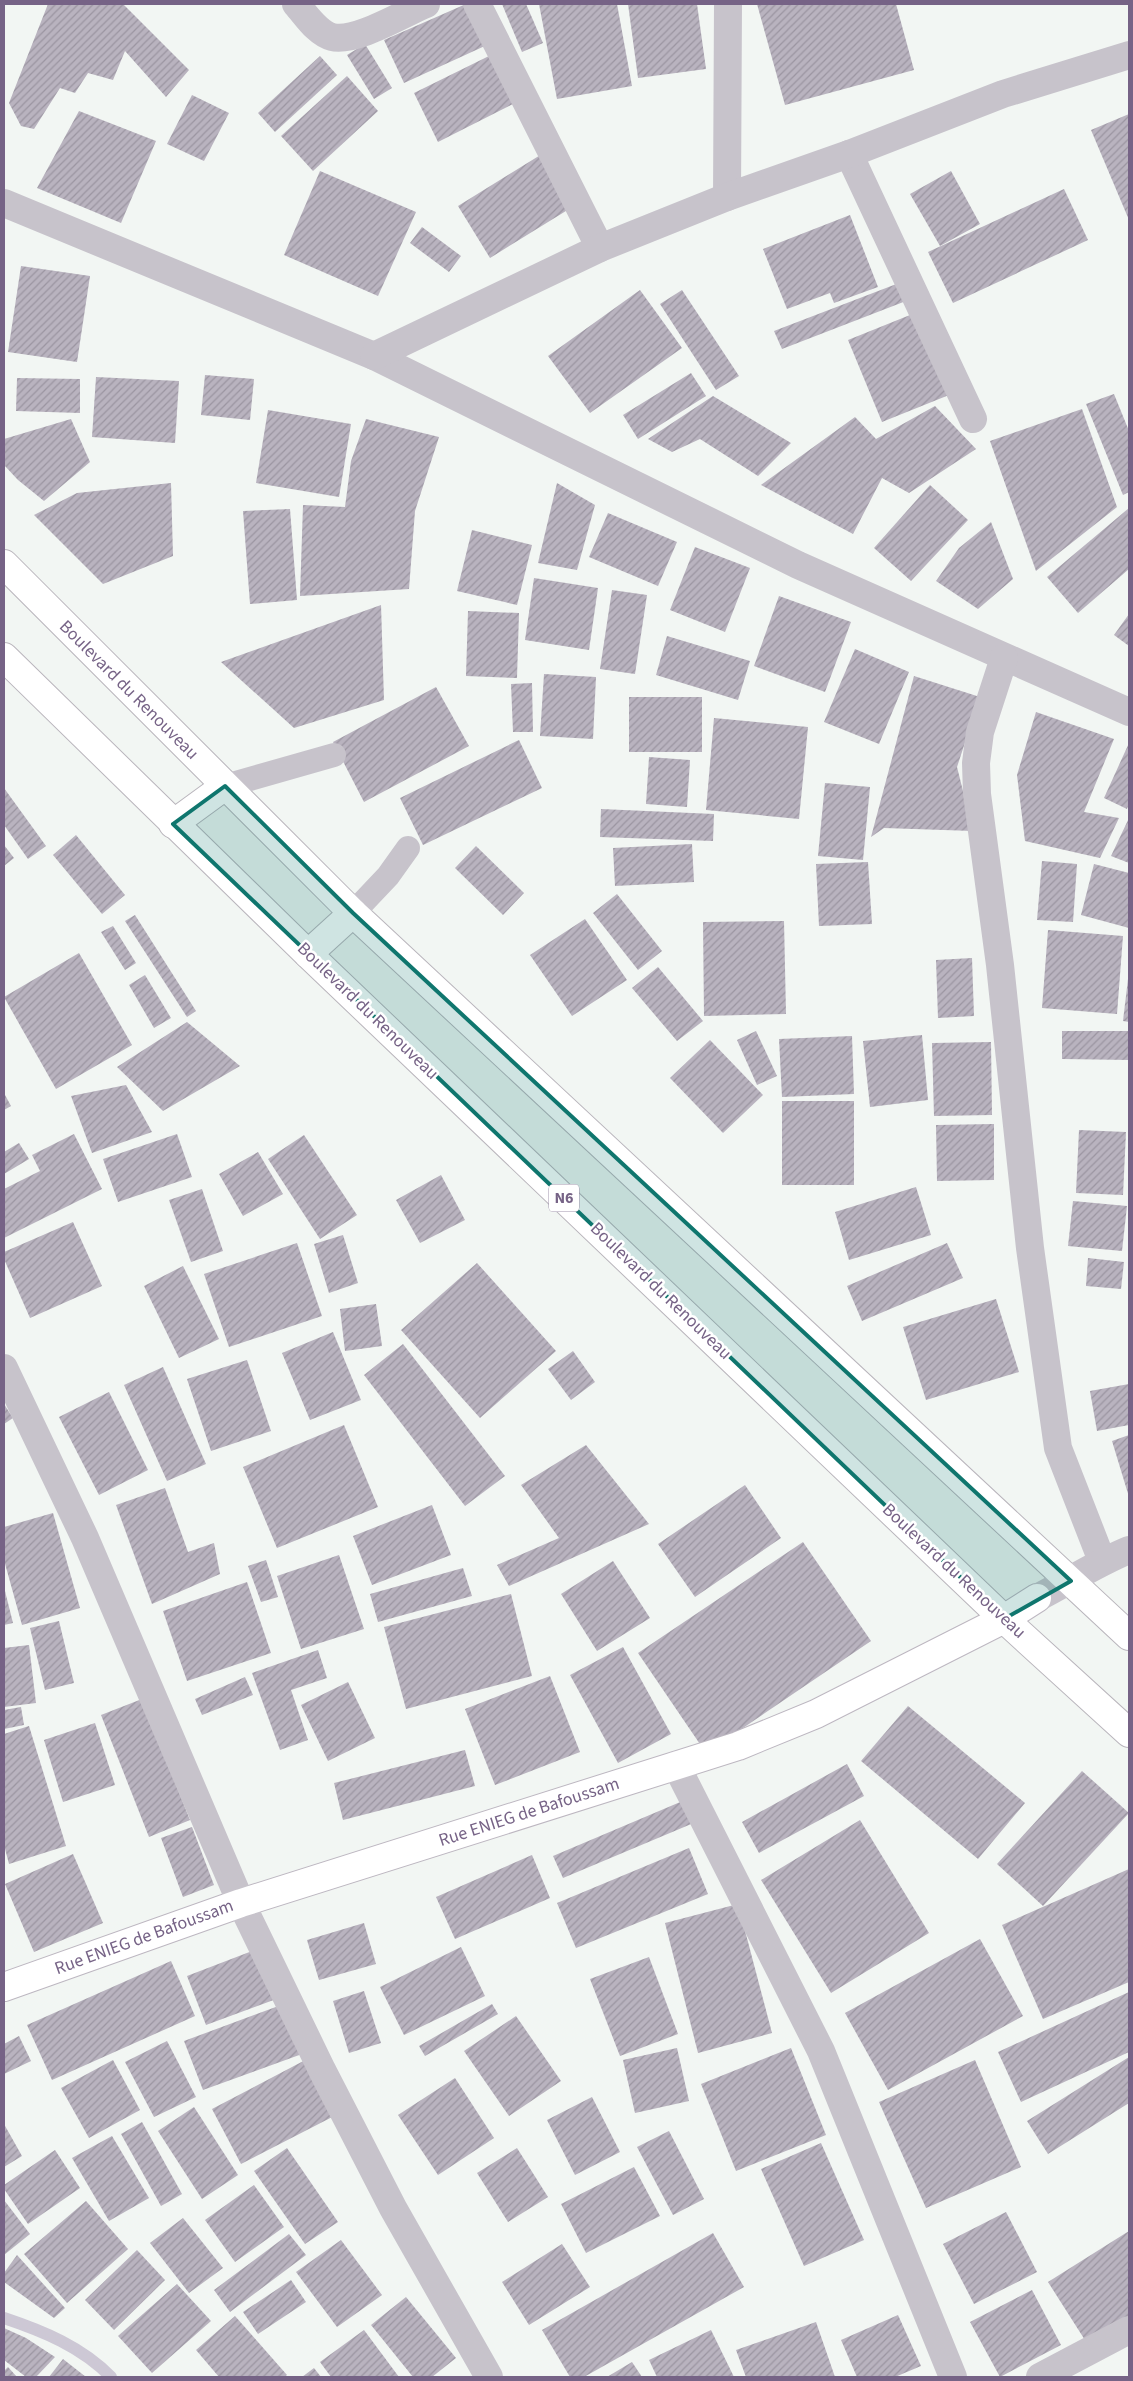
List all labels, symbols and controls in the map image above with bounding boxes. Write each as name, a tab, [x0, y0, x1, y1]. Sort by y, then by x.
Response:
street label: Boulevard du Renouveau	[54, 615, 204, 765]
street label: Boulevard du Renouveau	[292, 937, 444, 1085]
road number: N6	[549, 1184, 579, 1212]
street label: Boulevard du Renouveau	[585, 1217, 737, 1365]
street label: Boulevard du Renouveau	[877, 1498, 1031, 1644]
street label: Rue ENIEG de Bafoussam	[436, 1771, 622, 1853]
street label: Rue ENIEG de Bafoussam	[51, 1893, 237, 1981]

